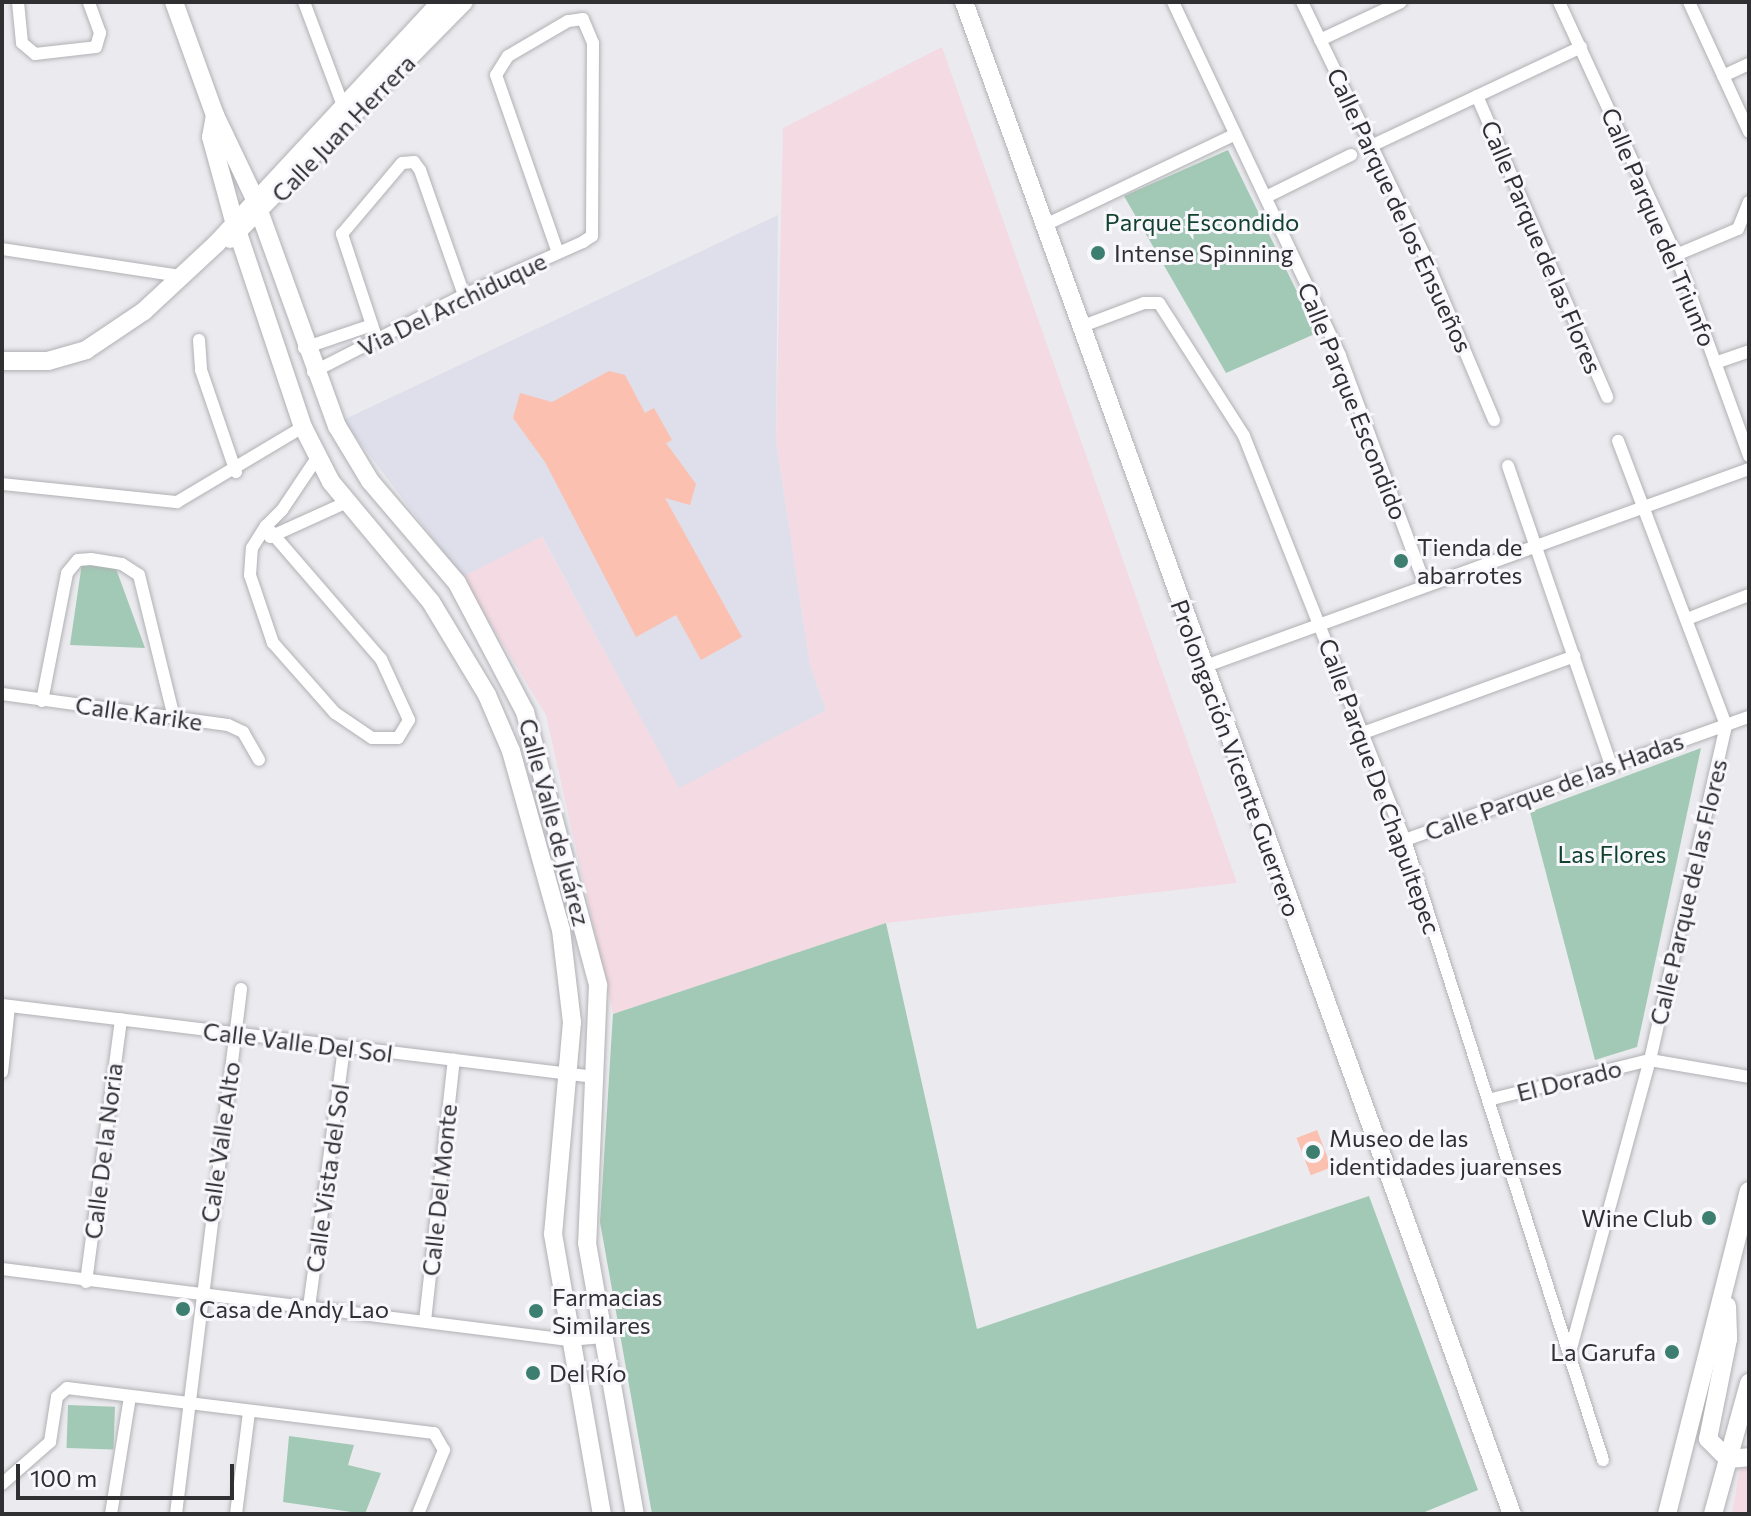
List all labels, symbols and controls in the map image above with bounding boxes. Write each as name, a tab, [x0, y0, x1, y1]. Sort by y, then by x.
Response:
street label: Calle Juan Herrera	[265, 48, 421, 208]
street label: Calle Parque de los Ensueños	[1321, 63, 1479, 357]
street label: Calle Parque del Triunfo	[1596, 103, 1722, 351]
street label: Calle Parque de las Flores	[1476, 116, 1608, 378]
park label: Parque Escondido	[1105, 208, 1299, 236]
place label: Intense Spinning	[1114, 239, 1294, 267]
marker: Intense Spinning	[1089, 244, 1107, 262]
street label: Via Del Archiduque	[353, 246, 551, 362]
street label: Calle Parque Escondido	[1292, 278, 1414, 524]
place label: Tienda de abarrotes	[1417, 533, 1522, 589]
marker: Tienda de abarrotes	[1392, 552, 1410, 570]
street label: Prolongación Vicente Guerrero	[1165, 596, 1307, 920]
street label: Calle Parque De Chapultepec	[1313, 634, 1447, 938]
street label: Calle Karike	[74, 690, 204, 736]
street label: Calle Valle de Juárez	[513, 715, 597, 929]
street label: Calle Parque de las Hadas	[1421, 726, 1687, 846]
street label: Calle Parque de las Flores	[1643, 756, 1733, 1028]
park label: Las Flores	[1558, 840, 1666, 868]
street label: Calle Valle Del Sol	[201, 1016, 395, 1068]
street label: El Dorado	[1514, 1053, 1624, 1107]
street label: Calle Valle Alto	[194, 1060, 246, 1224]
street label: Calle De la Noria	[78, 1061, 128, 1241]
street label: Calle Vista del Sol	[299, 1082, 355, 1274]
street label: Calle Del Monte	[416, 1103, 462, 1277]
place label: Museo de las identidades juarenses	[1329, 1124, 1562, 1180]
marker: Museo de las identidades juarenses	[1304, 1143, 1322, 1161]
place label: Wine Club	[1581, 1204, 1693, 1232]
marker: Wine Club	[1700, 1209, 1718, 1227]
place label: Farmacias Similares	[552, 1283, 662, 1339]
place label: Casa de Andy Lao	[199, 1295, 389, 1323]
marker: Casa de Andy Lao	[174, 1300, 192, 1318]
marker: Farmacias Similares	[527, 1302, 545, 1320]
place label: La Garufa	[1550, 1338, 1656, 1366]
marker: La Garufa	[1663, 1343, 1681, 1361]
place label: Del Río	[549, 1359, 627, 1387]
marker: Del Río	[524, 1364, 542, 1382]
scale bar	[20, 1448, 238, 1498]
text: 100 m	[30, 1463, 97, 1492]

